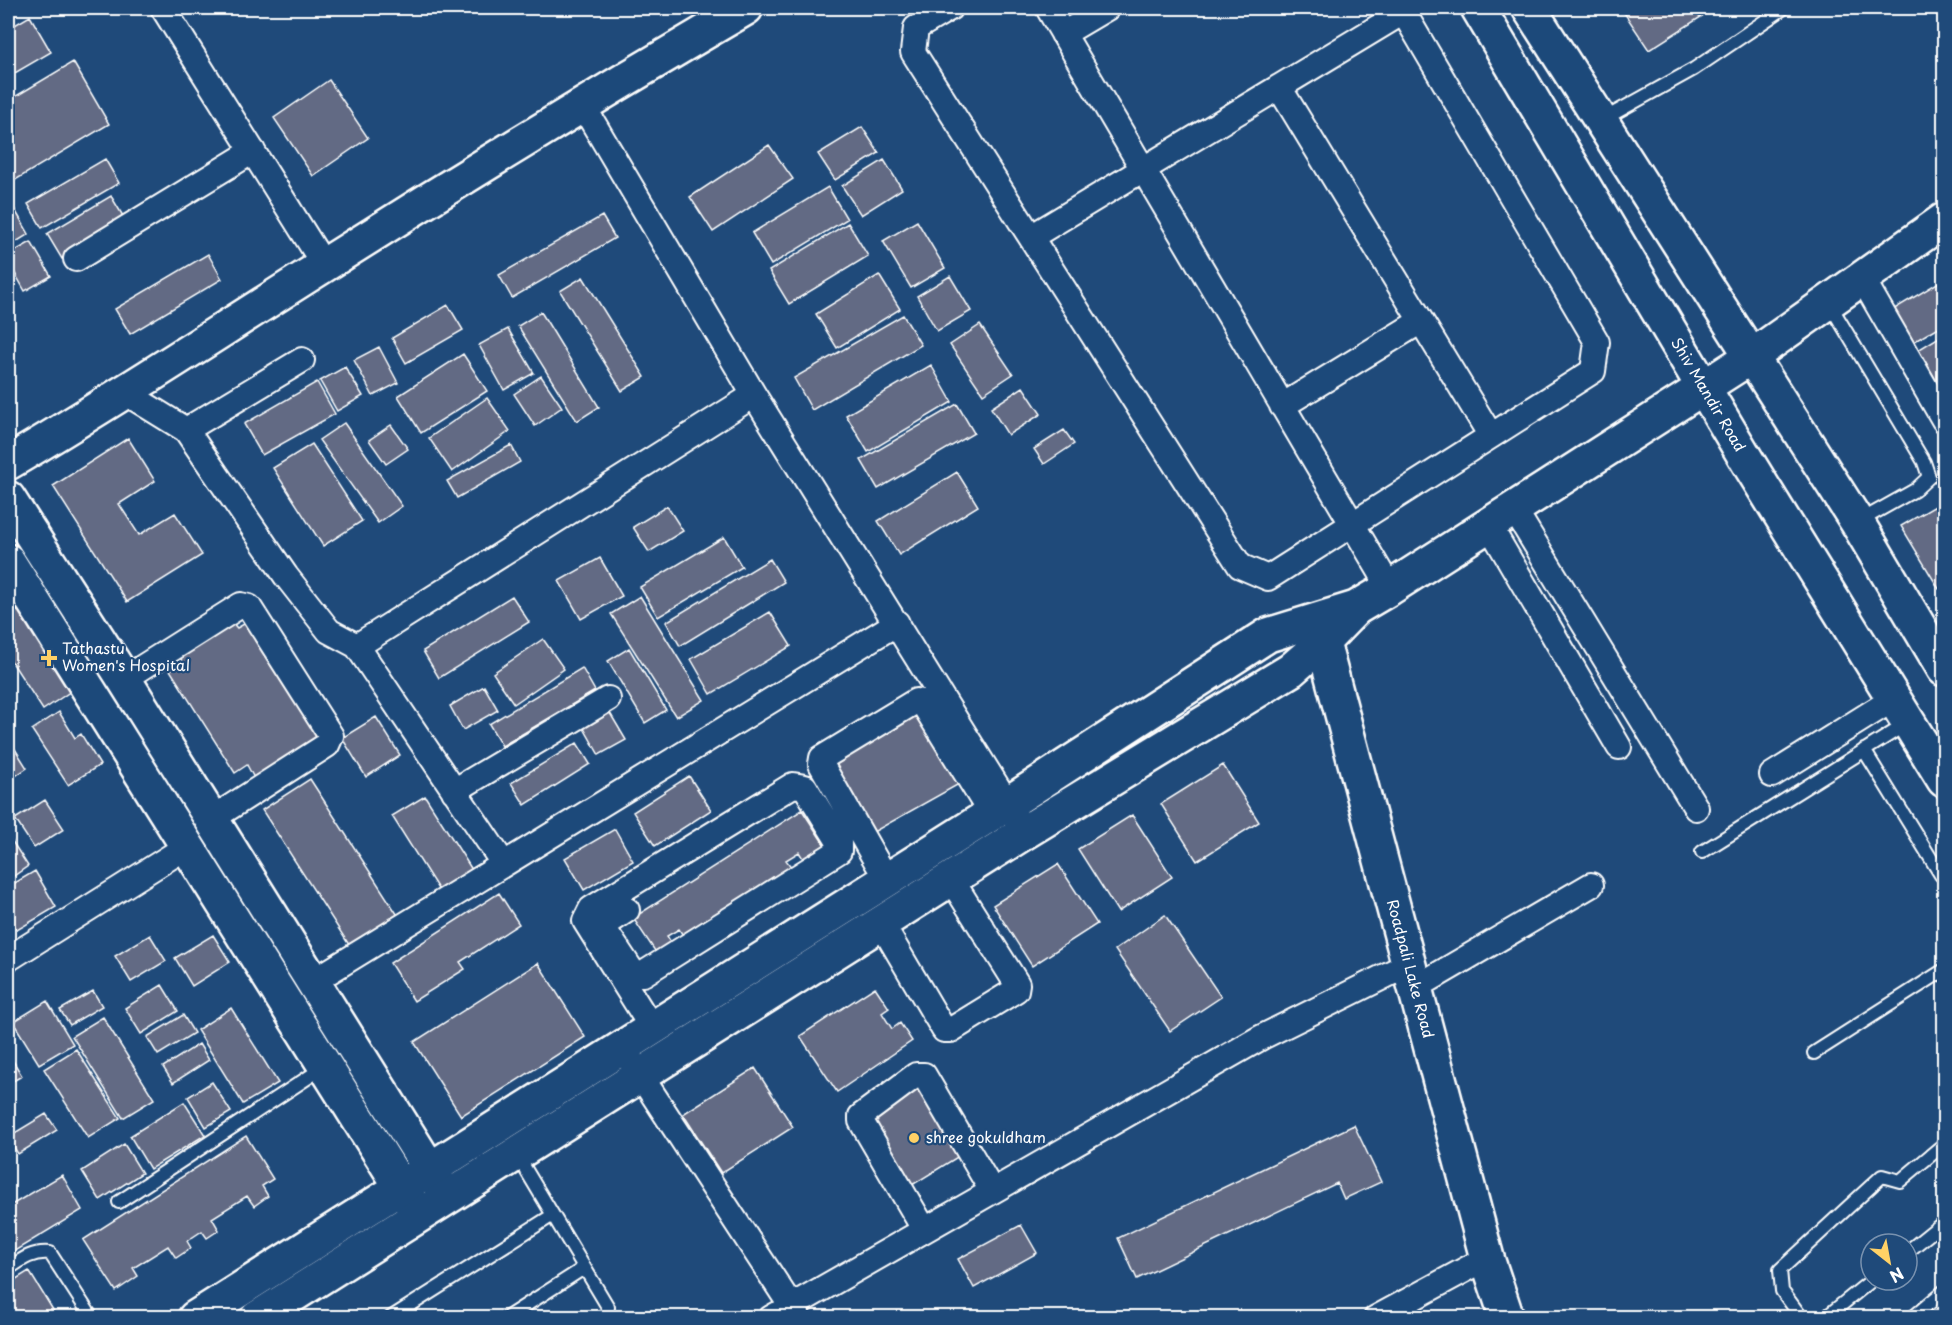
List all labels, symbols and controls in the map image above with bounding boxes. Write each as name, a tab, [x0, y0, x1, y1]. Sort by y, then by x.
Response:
street label: Shiv Mandir Road	[1666, 333, 1752, 456]
place label: Tathastu Women's Hospital	[62, 636, 190, 676]
marker: Tathastu Women's Hospital	[40, 649, 58, 667]
street label: Roadpali Lake Road	[1382, 897, 1441, 1041]
place label: shree gokuldham	[926, 1125, 1046, 1148]
marker: shree gokuldham	[907, 1131, 921, 1145]
north arrow	[1859, 1232, 1919, 1292]
text: N	[1886, 1262, 1909, 1289]

